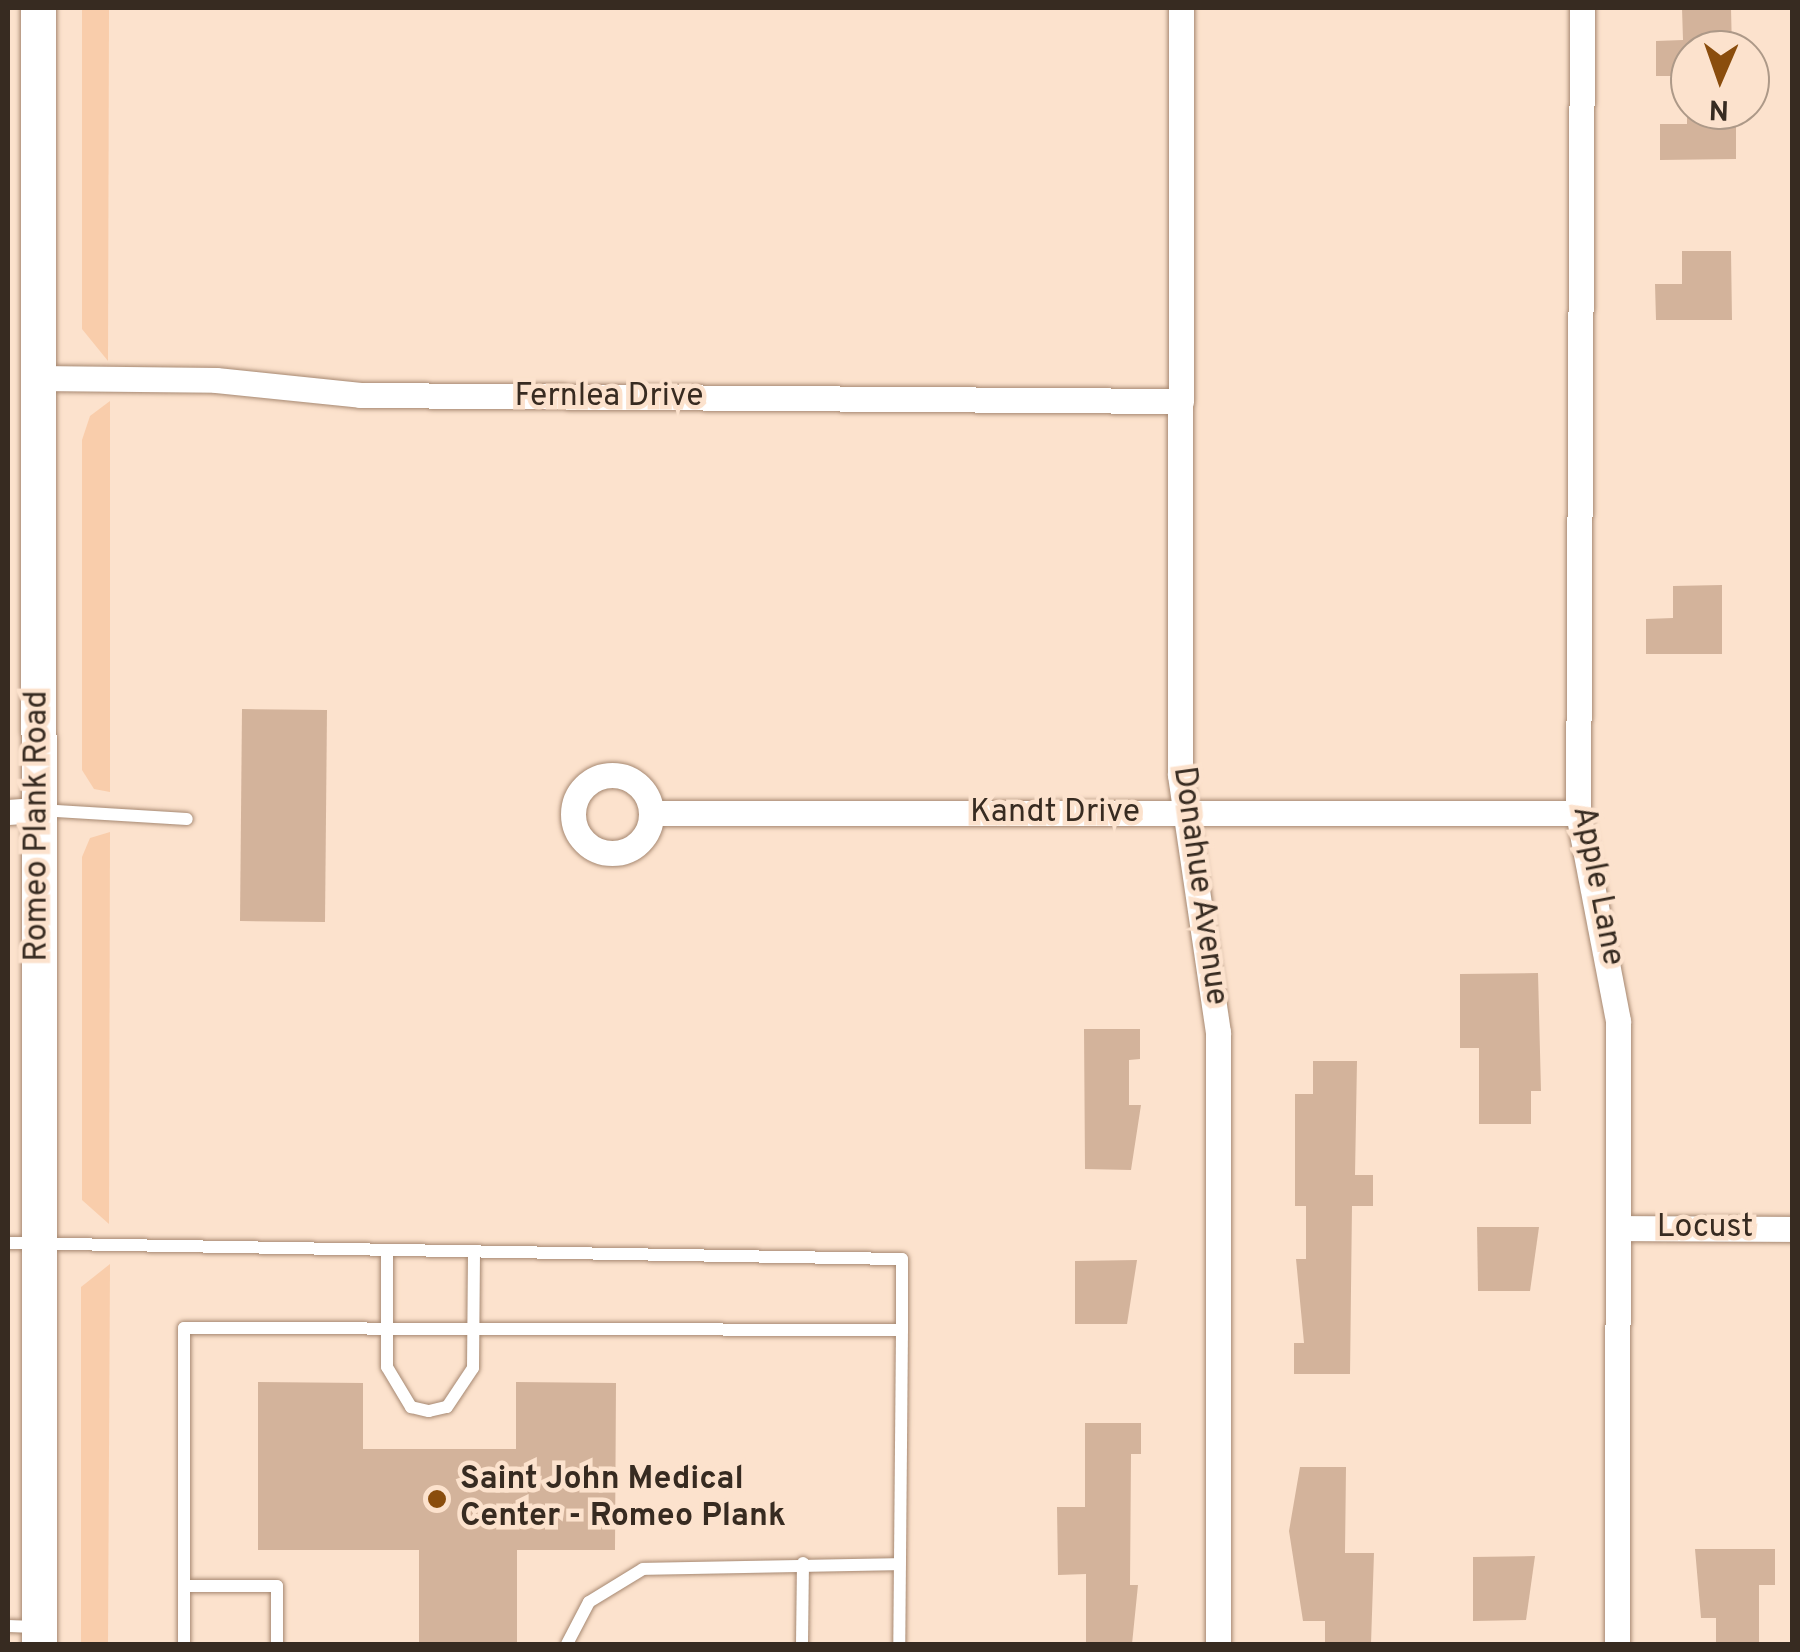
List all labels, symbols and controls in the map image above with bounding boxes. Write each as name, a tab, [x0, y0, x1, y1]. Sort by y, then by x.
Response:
north arrow	[1670, 30, 1770, 130]
text: N	[1708, 90, 1730, 126]
street label: Fernlea Drive	[515, 378, 703, 416]
street label: Romeo Plank Road	[19, 690, 57, 962]
street label: Donahue Avenue	[1163, 764, 1235, 1008]
street label: Kandt Drive	[970, 794, 1140, 832]
street label: Apple Lane	[1563, 803, 1631, 969]
street label: Locust	[1657, 1209, 1753, 1247]
place label: Saint John Medical Center - Romeo Plank	[460, 1462, 786, 1537]
marker: Saint John Medical Center - Romeo Plank	[424, 1486, 450, 1512]

